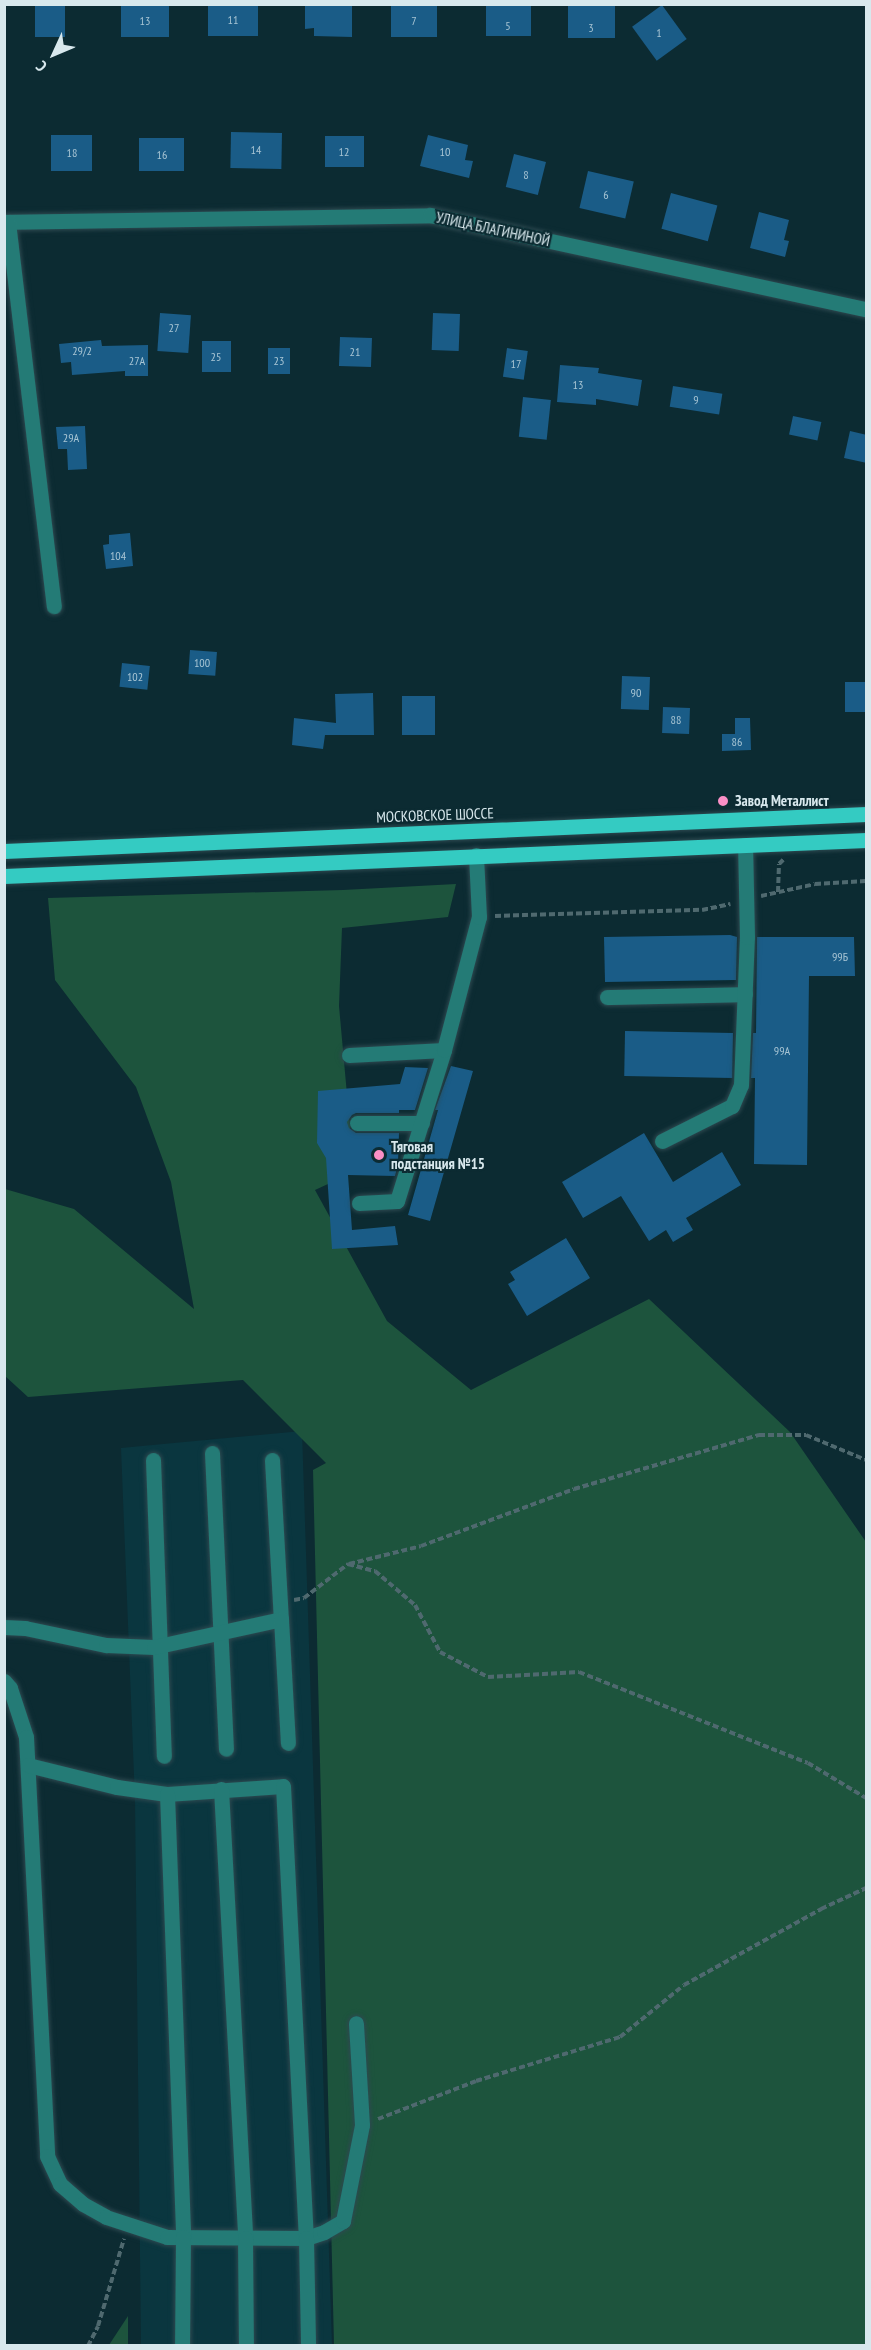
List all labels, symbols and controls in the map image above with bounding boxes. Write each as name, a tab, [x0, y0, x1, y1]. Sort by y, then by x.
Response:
house number: 11	[228, 13, 238, 27]
house number: 13	[140, 14, 150, 28]
house number: 7	[411, 14, 417, 28]
house number: 5	[505, 19, 511, 33]
house number: 3	[588, 21, 594, 35]
north arrow	[24, 24, 84, 84]
house number: 1	[656, 26, 662, 40]
text: С	[31, 57, 51, 76]
house number: 14	[251, 143, 261, 157]
house number: 12	[339, 145, 349, 159]
house number: 10	[440, 145, 450, 159]
house number: 18	[67, 146, 77, 160]
house number: 16	[157, 148, 167, 162]
house number: 8	[523, 168, 529, 182]
house number: 6	[603, 188, 609, 202]
street label: УЛИЦА БЛАГИНИНОЙ	[434, 208, 552, 250]
house number: 27	[169, 321, 179, 335]
house number: 29/2	[72, 344, 92, 358]
house number: 21	[350, 345, 360, 359]
house number: 25	[211, 350, 221, 364]
house number: 27А	[129, 354, 145, 368]
house number: 23	[274, 354, 284, 368]
house number: 17	[511, 357, 521, 371]
house number: 13	[573, 378, 583, 392]
house number: 9	[693, 393, 699, 407]
house number: 29А	[63, 431, 79, 445]
house number: 104	[110, 549, 126, 563]
house number: 100	[194, 656, 210, 670]
house number: 102	[127, 670, 143, 684]
house number: 90	[631, 686, 641, 700]
house number: 88	[671, 713, 681, 727]
house number: 86	[732, 735, 742, 749]
place label: Завод Металлист	[735, 792, 829, 810]
marker: Завод Металлист	[716, 794, 730, 808]
street label: МОСКОВСКОЕ ШОССЕ	[376, 804, 494, 826]
house number: 99Б	[832, 950, 848, 964]
house number: 99А	[774, 1044, 790, 1058]
place label: Тяговая подстанция №15	[391, 1137, 485, 1172]
marker: Тяговая подстанция №15	[372, 1148, 386, 1162]

